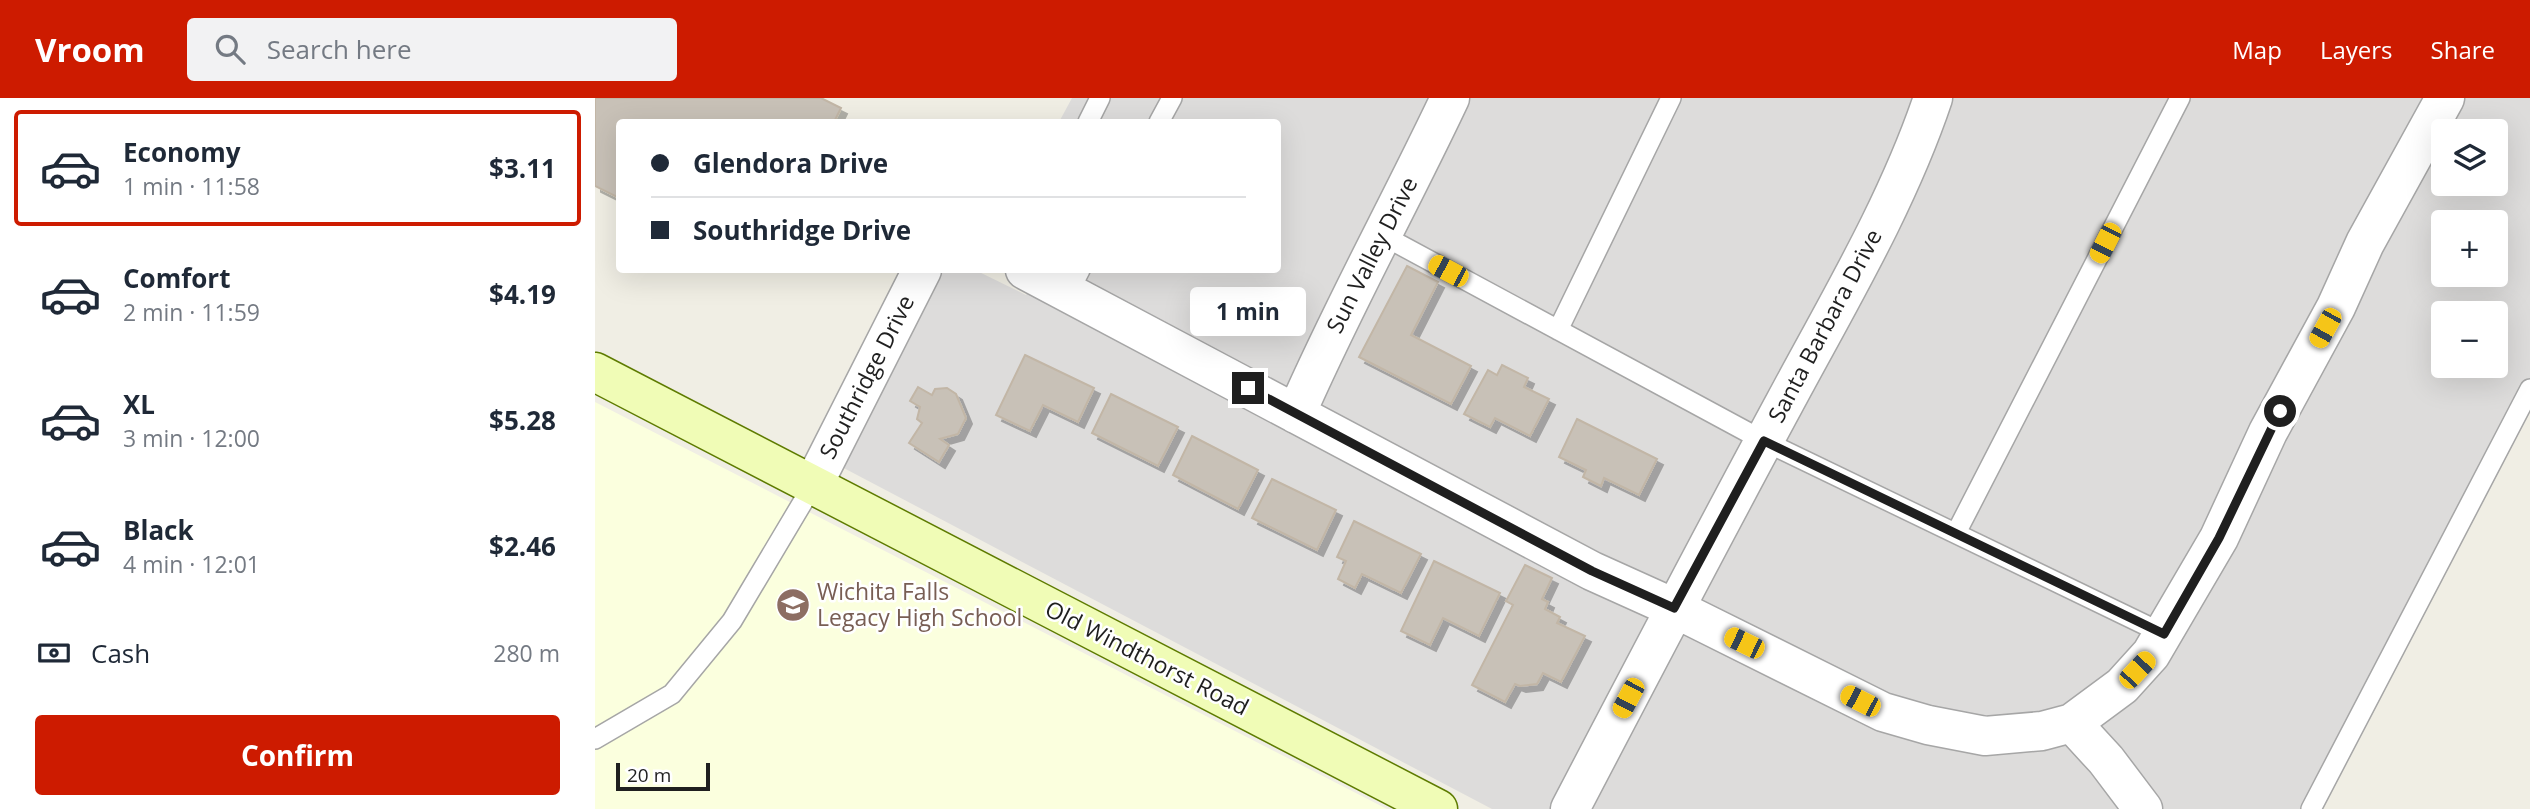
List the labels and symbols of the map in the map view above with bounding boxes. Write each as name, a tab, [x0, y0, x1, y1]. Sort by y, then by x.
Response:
street label: Sun Valley Drive	[1318, 171, 1424, 338]
car	[2087, 220, 2124, 266]
street label: Santa Barbara Drive	[1760, 223, 1889, 428]
car	[1425, 252, 1472, 290]
callout: 1 min	[1190, 286, 1306, 336]
street label: Southridge Drive	[811, 289, 921, 464]
car	[2306, 305, 2345, 351]
route end	[1232, 372, 1264, 404]
route start	[2264, 395, 2296, 427]
place label: Wichita Falls Legacy High School	[817, 575, 1022, 633]
school or university icon: Wichita Falls Legacy High School	[774, 586, 812, 624]
street label: Old Windthorst Road	[1040, 592, 1255, 722]
car	[1721, 624, 1768, 662]
car	[2115, 647, 2160, 693]
car	[1609, 675, 1648, 721]
car	[1837, 682, 1884, 720]
scale bar	[616, 760, 711, 792]

